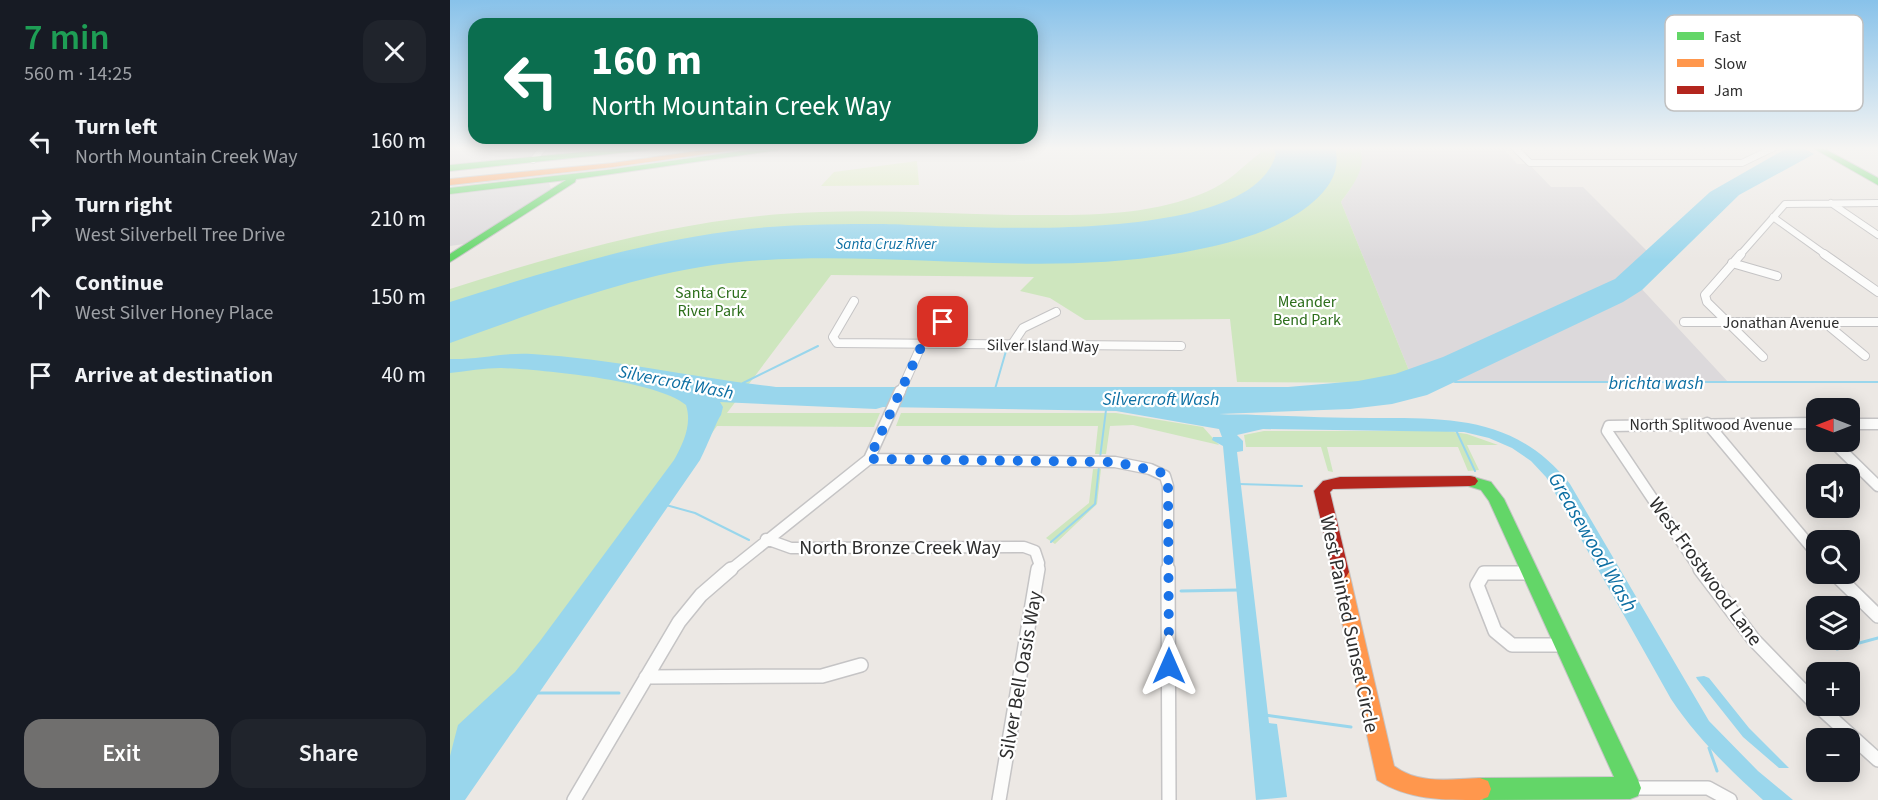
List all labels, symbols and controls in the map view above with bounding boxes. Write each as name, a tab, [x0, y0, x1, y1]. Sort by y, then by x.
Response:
text: 7 min	[24, 12, 110, 63]
legend	[1665, 15, 1863, 111]
button: close	[363, 20, 426, 83]
text: Fast	[1714, 26, 1742, 48]
text: 160 m	[591, 31, 702, 91]
icon: left	[492, 42, 570, 120]
text: Slow	[1714, 53, 1747, 75]
text: 560 m · 14:25	[24, 60, 132, 88]
text: Jam	[1714, 80, 1743, 102]
text: North Mountain Creek Way	[591, 87, 891, 126]
text: Turn left	[75, 111, 157, 143]
icon: left	[24, 125, 57, 158]
text: 160 m	[371, 125, 426, 157]
text: North Mountain Creek Way	[75, 143, 298, 171]
text: Turn right	[75, 189, 172, 221]
icon: right	[24, 203, 57, 236]
text: 210 m	[371, 203, 426, 235]
text: West Silverbell Tree Drive	[75, 221, 285, 249]
water label: Santa Cruz River	[836, 234, 937, 255]
text: Continue	[75, 267, 164, 299]
icon: ahead	[24, 281, 57, 314]
text: 150 m	[371, 281, 426, 313]
park label: Santa Cruz River Park	[675, 282, 747, 322]
park label: Meander Bend Park	[1273, 291, 1341, 331]
pin	[917, 296, 968, 347]
text: West Silver Honey Place	[75, 299, 274, 327]
icon: arrive	[926, 305, 959, 338]
street label: Jonathan Avenue	[1723, 312, 1839, 334]
street label: Silver Island Way	[987, 334, 1100, 358]
icon: arrive	[24, 359, 57, 392]
text: Arrive at destination	[75, 359, 273, 391]
text: 40 m	[381, 359, 426, 391]
water label: Silvercroft Wash	[616, 359, 736, 406]
water label: brichta wash	[1608, 371, 1704, 396]
water label: Silvercroft Wash	[1103, 387, 1219, 412]
north arrow	[1806, 398, 1860, 452]
map controls	[1806, 398, 1860, 782]
street label: North Splitwood Avenue	[1630, 414, 1793, 436]
button: sound	[1806, 464, 1860, 518]
water label: Greasewood Wash	[1541, 466, 1645, 618]
street label: West Frostwood Lane	[1642, 491, 1769, 652]
street label: West Painted Sunset Circle	[1312, 513, 1386, 735]
button: search	[1806, 530, 1860, 584]
street label: North Bronze Creek Way	[799, 534, 1001, 562]
street label: Silver Bell Oasis Way	[992, 588, 1050, 762]
button: layers	[1806, 596, 1860, 650]
position arrow	[1137, 634, 1201, 698]
button: +	[1806, 662, 1860, 716]
button: Exit	[24, 719, 219, 788]
button: Share	[231, 719, 426, 788]
button: −	[1806, 728, 1860, 782]

